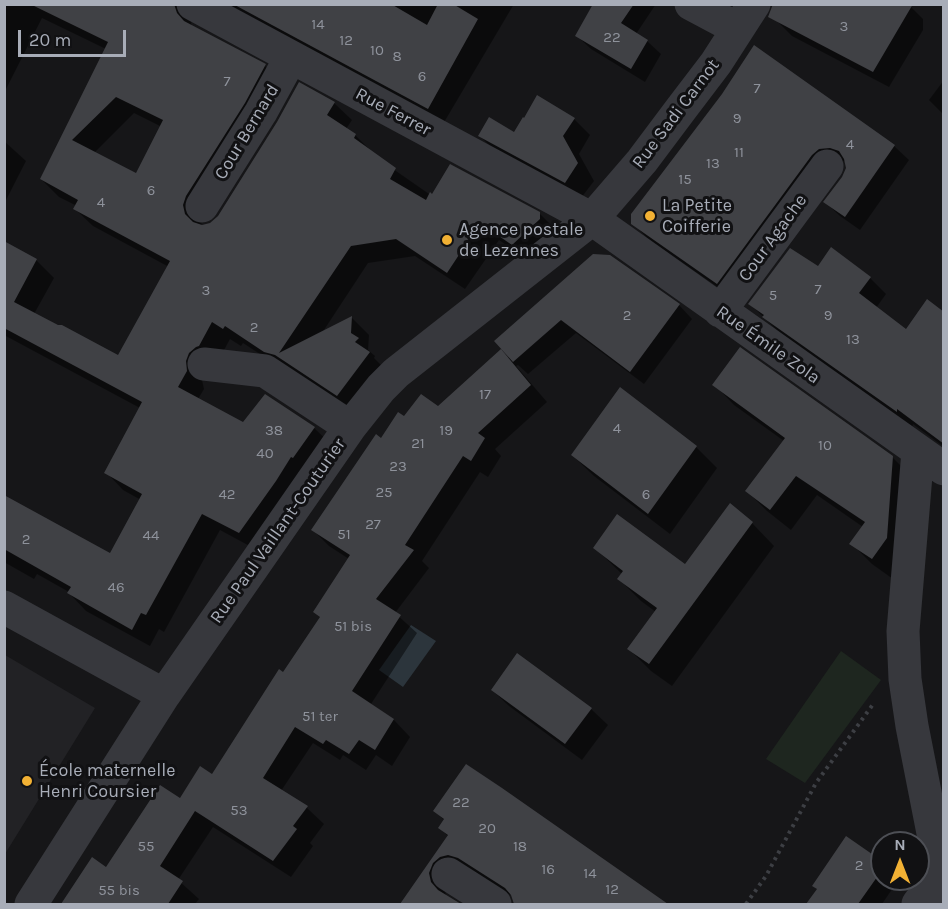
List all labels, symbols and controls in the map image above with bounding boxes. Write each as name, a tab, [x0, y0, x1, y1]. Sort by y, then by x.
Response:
house number: 14	[311, 16, 325, 34]
scale bar	[21, 18, 129, 56]
house number: 3	[840, 18, 848, 36]
text: 20 m	[29, 29, 71, 51]
house number: 22	[603, 29, 621, 47]
house number: 12	[339, 32, 353, 50]
house number: 10	[370, 42, 384, 60]
house number: 8	[392, 48, 402, 66]
street label: Rue Sadi Carnot	[628, 55, 724, 173]
house number: 6	[418, 68, 426, 86]
house number: 7	[223, 73, 231, 91]
street label: Cour Bernard	[210, 80, 284, 184]
house number: 7	[753, 80, 761, 98]
street label: Rue Ferrer	[352, 83, 434, 141]
house number: 9	[733, 110, 741, 128]
house number: 4	[846, 136, 854, 154]
house number: 11	[734, 144, 744, 162]
house number: 13	[706, 155, 720, 173]
house number: 15	[678, 171, 692, 189]
house number: 6	[147, 182, 155, 200]
street label: Cour Agache	[734, 190, 812, 286]
house number: 4	[97, 194, 105, 212]
place label: La Petite Coifferie	[662, 195, 732, 238]
marker: La Petite Coifferie	[643, 209, 657, 223]
place label: Agence postale de Lezennes	[459, 219, 583, 262]
marker: Agence postale de Lezennes	[440, 233, 454, 247]
house number: 7	[814, 281, 822, 299]
house number: 3	[202, 282, 210, 300]
house number: 5	[769, 287, 777, 305]
street label: Rue Émile Zola	[712, 301, 824, 389]
house number: 2	[623, 307, 631, 325]
house number: 9	[824, 307, 832, 325]
house number: 2	[250, 319, 258, 337]
house number: 13	[846, 331, 860, 349]
house number: 17	[479, 386, 491, 404]
house number: 4	[613, 420, 621, 438]
house number: 38	[265, 422, 283, 440]
house number: 19	[439, 422, 453, 440]
street label: Rue Paul Vaillant-Couturier	[206, 434, 350, 628]
house number: 21	[411, 435, 425, 453]
house number: 10	[818, 437, 832, 455]
house number: 40	[256, 445, 274, 463]
house number: 23	[389, 458, 407, 476]
house number: 25	[375, 484, 393, 502]
house number: 42	[218, 486, 236, 504]
house number: 6	[642, 486, 650, 504]
house number: 27	[365, 516, 381, 534]
house number: 51	[337, 526, 351, 544]
house number: 44	[143, 527, 159, 545]
house number: 2	[22, 531, 30, 549]
house number: 46	[108, 579, 124, 597]
house number: 51 bis	[334, 618, 372, 636]
house number: 51 ter	[302, 708, 338, 726]
place label: École maternelle Henri Coursier	[39, 760, 175, 802]
marker: École maternelle Henri Coursier	[20, 774, 34, 788]
house number: 22	[452, 794, 470, 812]
house number: 53	[230, 802, 248, 820]
house number: 20	[478, 820, 496, 838]
north arrow	[870, 831, 930, 891]
text: N	[894, 835, 906, 854]
house number: 55	[138, 838, 154, 856]
house number: 18	[513, 838, 527, 856]
house number: 2	[855, 857, 863, 875]
house number: 16	[541, 861, 555, 879]
house number: 14	[583, 865, 597, 883]
house number: 12	[605, 881, 619, 899]
house number: 55 bis	[98, 882, 140, 900]

